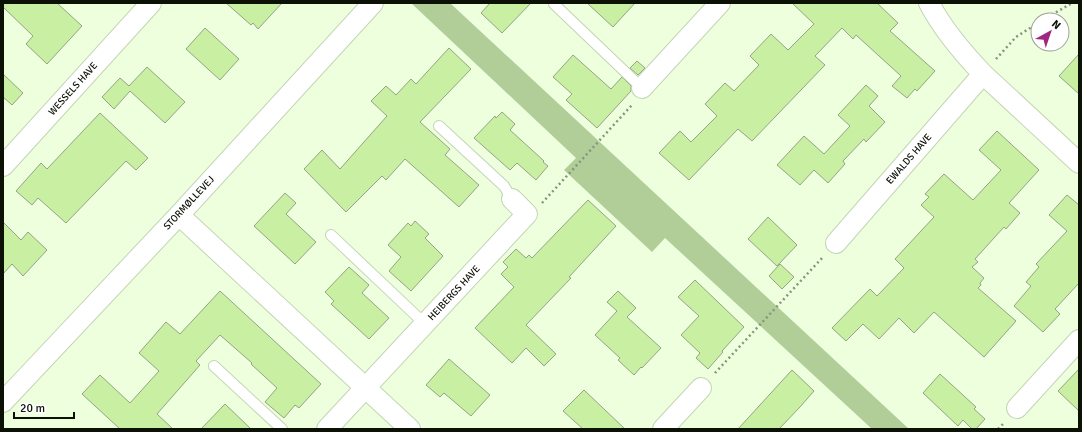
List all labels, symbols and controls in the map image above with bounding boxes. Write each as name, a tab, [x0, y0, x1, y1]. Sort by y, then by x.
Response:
north arrow	[1030, 12, 1070, 52]
text: N	[1049, 17, 1063, 32]
street label: WESSELS HAVE	[46, 60, 100, 118]
street label: EWALDS HAVE	[884, 131, 934, 187]
street label: STORMØLLEVEJ	[161, 174, 217, 232]
street label: HEIBERGS HAVE	[425, 263, 483, 323]
scale bar	[14, 394, 74, 420]
text: 20 m	[20, 401, 45, 416]

